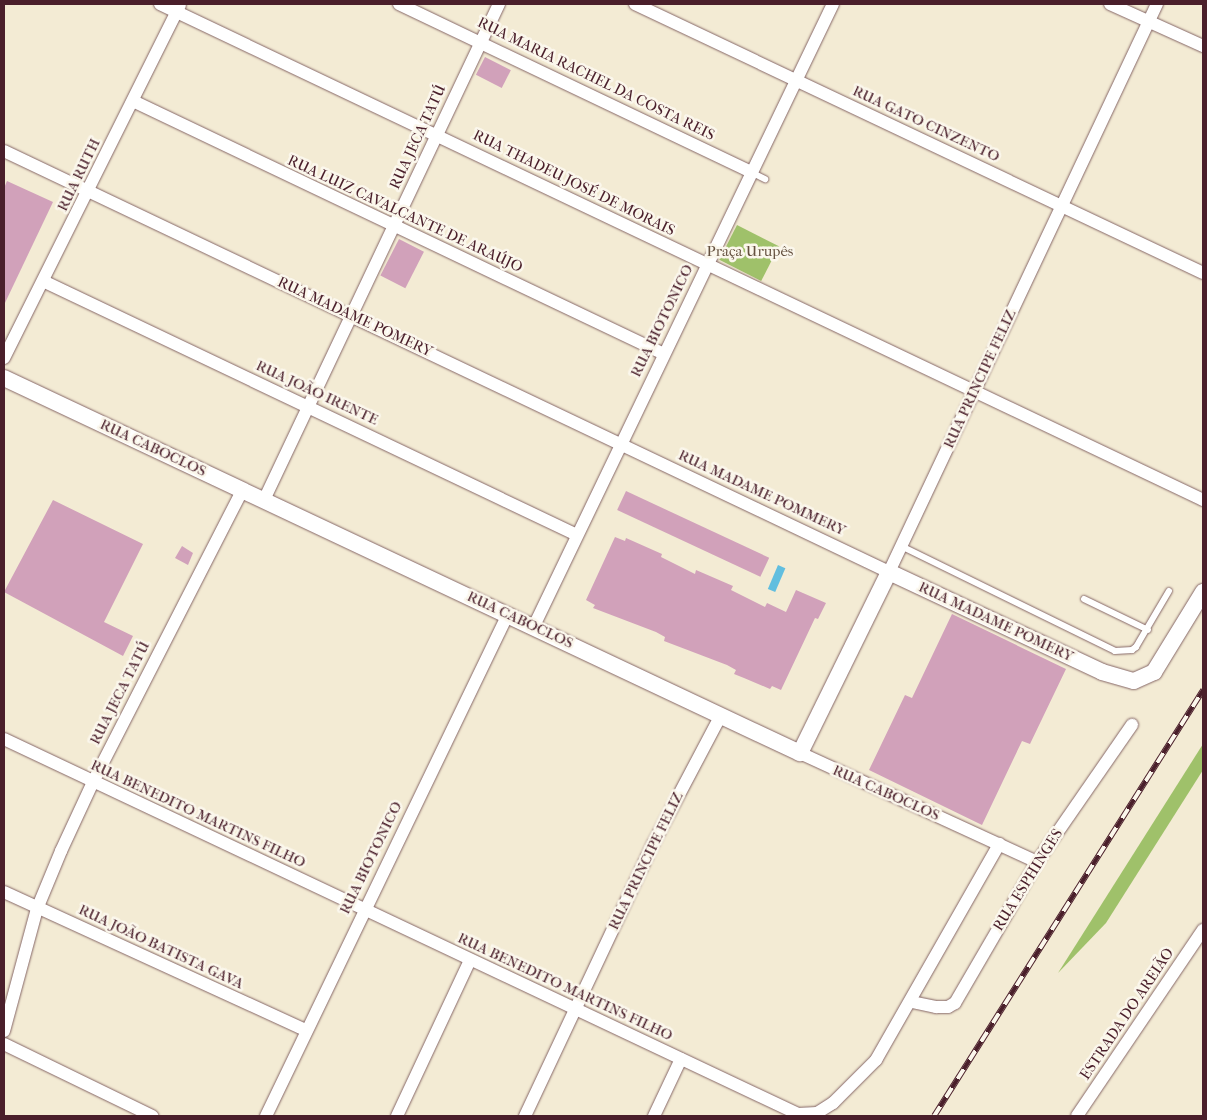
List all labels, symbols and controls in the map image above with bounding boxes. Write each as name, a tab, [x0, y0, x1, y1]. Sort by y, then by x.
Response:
street label: RUA MARIA RACHEL DA COSTA REIS	[474, 14, 718, 144]
street label: RUA JECA TATÚ	[386, 82, 450, 192]
street label: RUA GATO CINZENTO	[850, 82, 1002, 166]
street label: RUA THADEU JOSÉ DE MORAIS	[470, 126, 678, 240]
street label: RUA RUTH	[54, 136, 104, 214]
street label: RUA LUIZ CAVALCANTE DE ARAÚJO	[285, 151, 525, 277]
park label: Praça Urupês	[707, 243, 793, 261]
street label: RUA BIOTONICO	[627, 262, 697, 380]
street label: RUA MADAME POMERY	[275, 273, 435, 361]
street label: RUA PRINCIPE FELIZ	[940, 307, 1020, 451]
street label: RUA JOÃO IRENTE	[253, 357, 381, 429]
street label: RUA CABOCLOS	[97, 416, 209, 480]
street label: RUA MADAME POMMERY	[675, 446, 849, 540]
street label: RUA MADAME POMERY	[916, 578, 1076, 666]
street label: RUA CABOCLOS	[464, 588, 576, 652]
street label: RUA JECA TATÚ	[86, 638, 154, 748]
street label: RUA BENEDITO MARTINS FILHO	[88, 756, 308, 872]
street label: RUA CABOCLOS	[830, 761, 942, 825]
street label: RUA PRINCIPE FELIZ	[605, 789, 687, 933]
street label: RUA BIOTONICO	[336, 799, 406, 917]
street label: RUA ESPHINGES	[989, 826, 1067, 934]
street label: RUA JOÃO BATISTA GAVA	[76, 901, 246, 993]
street label: RUA BENEDITO MARTINS FILHO	[455, 929, 675, 1045]
street label: ESTRADA DO AREIÃO	[1076, 945, 1178, 1083]

